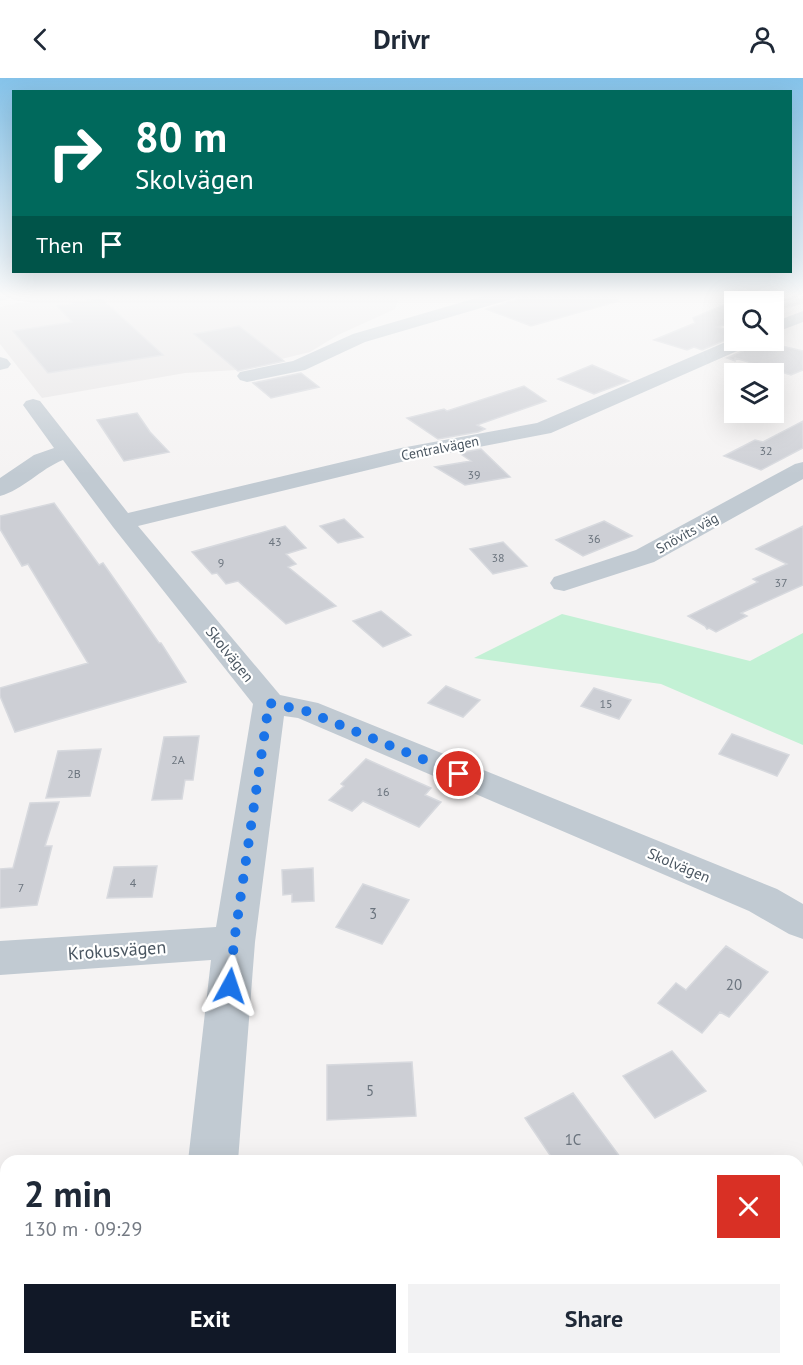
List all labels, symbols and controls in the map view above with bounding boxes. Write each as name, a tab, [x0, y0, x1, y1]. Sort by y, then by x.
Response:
text: Drivr	[373, 22, 430, 56]
icon: back	[24, 23, 57, 56]
icon: person	[746, 23, 779, 56]
text: 80 m	[135, 109, 227, 164]
icon: right	[36, 114, 114, 192]
text: Skolvägen	[135, 162, 254, 196]
icon: arrive	[95, 228, 128, 261]
text: Then	[36, 231, 83, 259]
map controls	[724, 291, 784, 423]
button: search	[724, 291, 784, 351]
button: layers	[724, 363, 784, 423]
street label: Centralvägen	[400, 432, 480, 464]
house number: 32	[759, 443, 773, 458]
house number: 39	[467, 467, 481, 482]
street label: Snövits väg	[653, 509, 721, 557]
house number: 36	[587, 531, 601, 546]
house number: 43	[268, 534, 282, 549]
house number: 38	[491, 550, 505, 565]
house number: 9	[218, 555, 224, 570]
house number: 37	[774, 575, 788, 590]
street label: Skolvägen	[202, 622, 258, 686]
house number: 15	[599, 696, 613, 711]
pin	[433, 748, 484, 799]
house number: 2A	[171, 752, 185, 767]
icon: arrive	[442, 757, 475, 790]
house number: 2B	[67, 766, 81, 781]
house number: 16	[376, 784, 390, 799]
street label: Skolvägen	[645, 843, 713, 887]
house number: 4	[130, 875, 137, 890]
house number: 7	[18, 880, 24, 895]
house number: 3	[369, 904, 377, 923]
street label: Krokusvägen	[67, 935, 167, 965]
position arrow	[198, 954, 262, 1018]
house number: 20	[726, 975, 742, 994]
house number: 5	[366, 1081, 374, 1100]
house number: 1C	[565, 1130, 581, 1149]
text: 2 min	[24, 1170, 112, 1217]
button: close	[717, 1175, 780, 1238]
text: 130 m · 09:29	[24, 1216, 142, 1242]
button: Exit	[24, 1284, 396, 1353]
button: Share	[408, 1284, 780, 1353]

